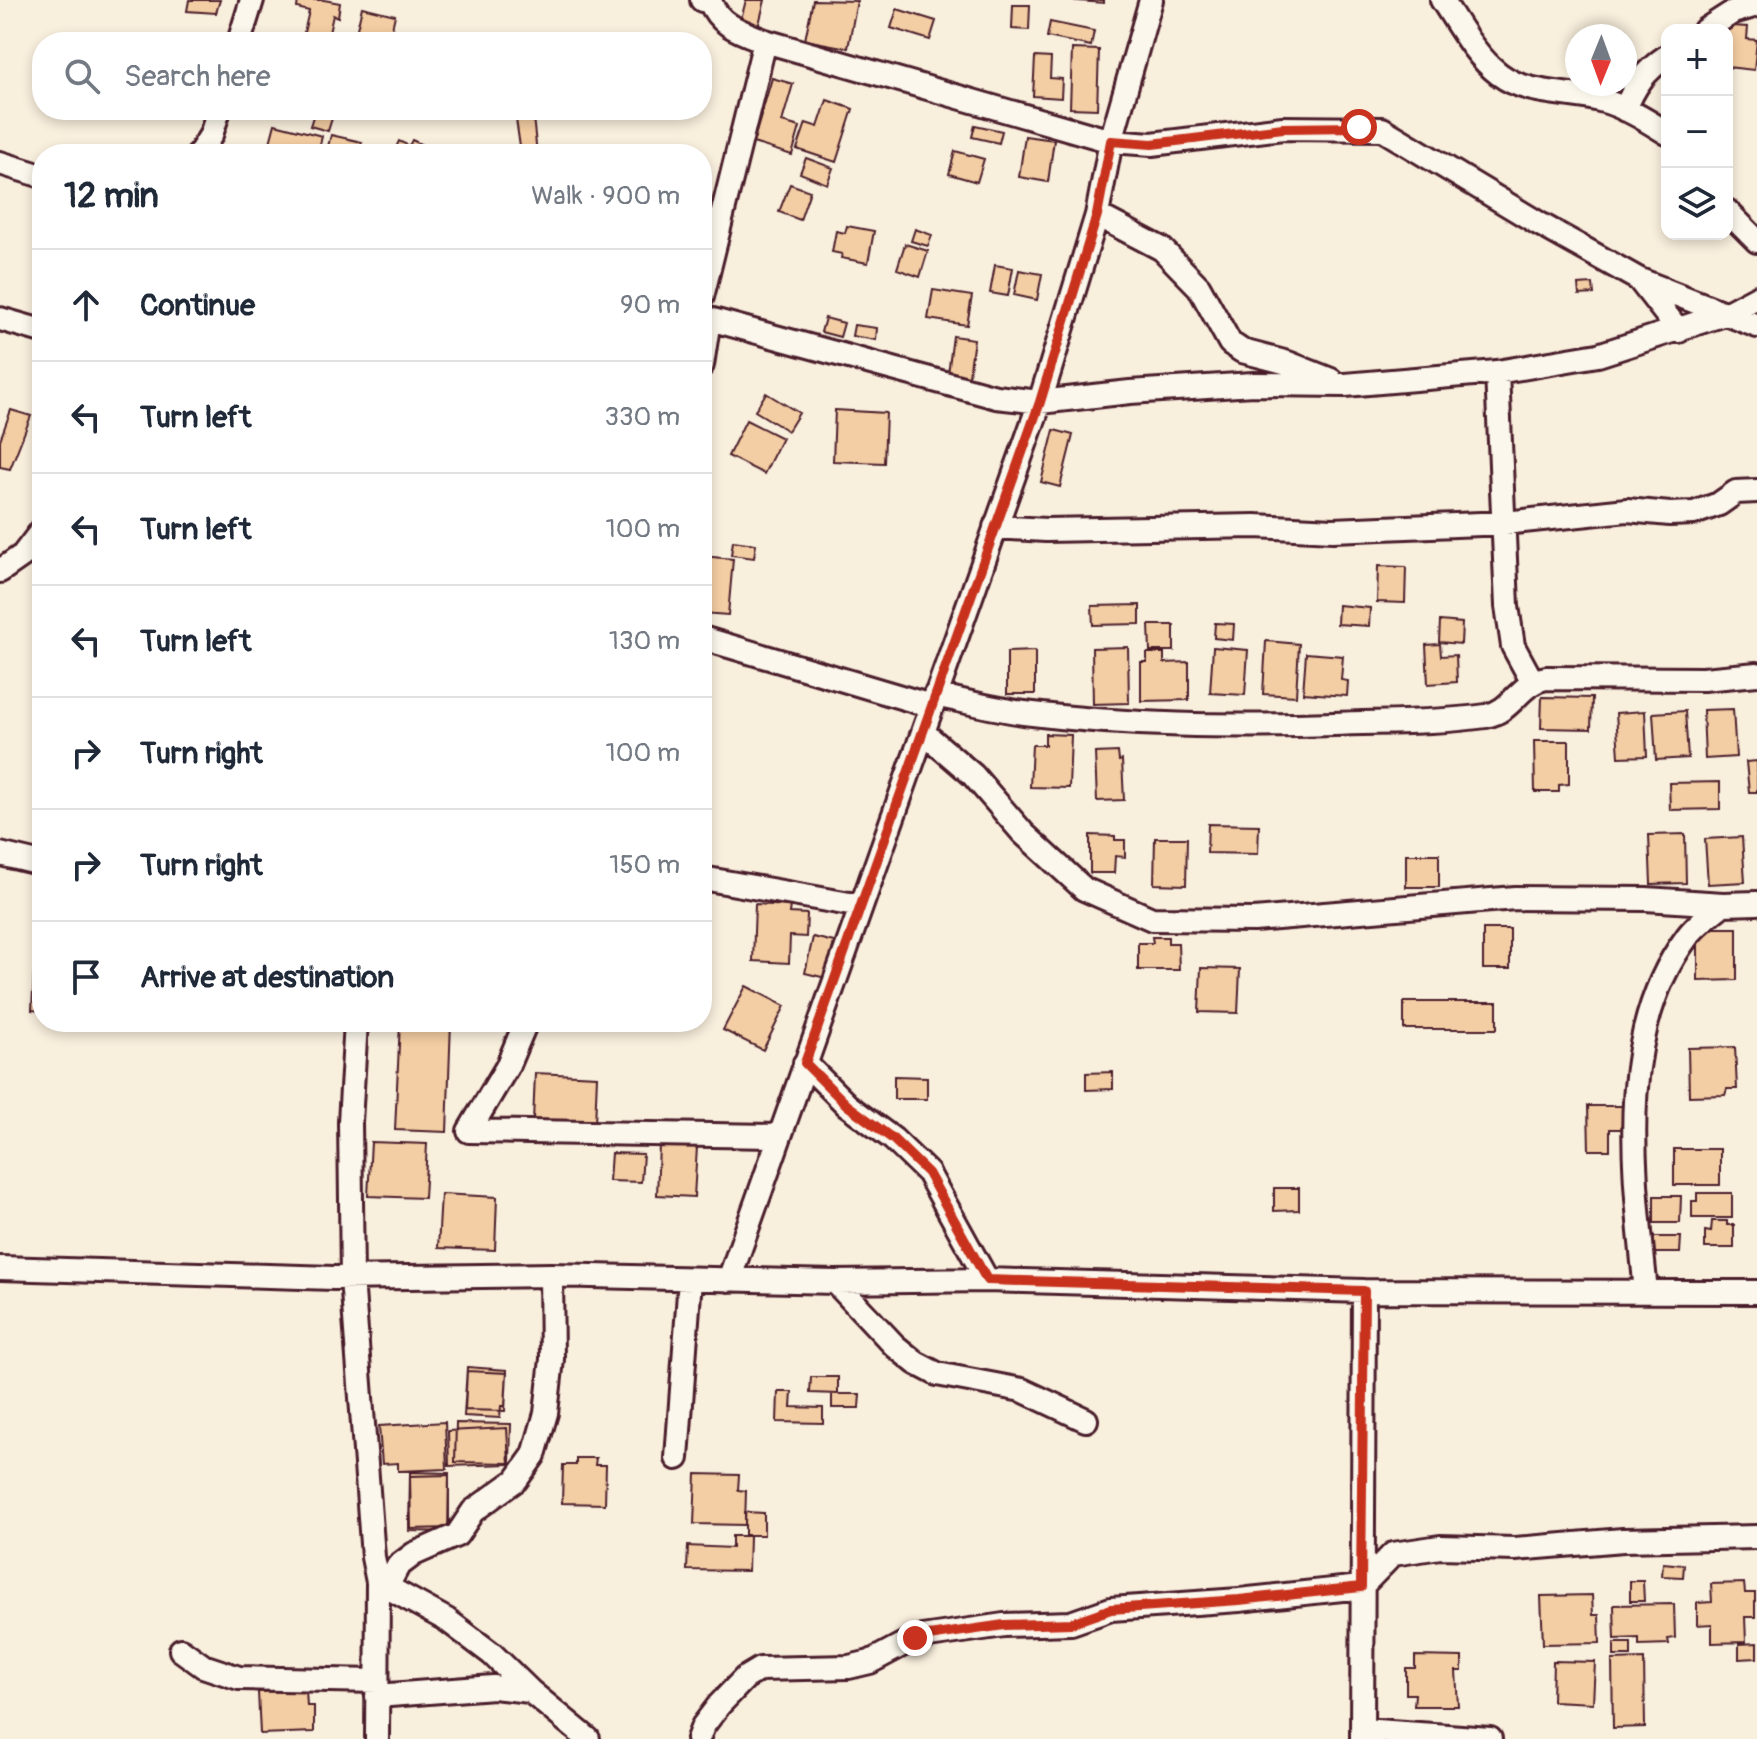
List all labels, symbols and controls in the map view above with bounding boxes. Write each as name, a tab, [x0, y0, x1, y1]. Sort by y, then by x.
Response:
north arrow	[1565, 24, 1637, 96]
map controls	[1661, 24, 1733, 240]
button: +	[1661, 24, 1733, 96]
search box	[32, 32, 712, 120]
icon: search	[60, 54, 104, 98]
text: Search here	[124, 58, 271, 95]
button: −	[1661, 96, 1733, 168]
route start	[1341, 109, 1377, 145]
button: layers	[1661, 168, 1733, 240]
text: 12 min	[64, 175, 159, 218]
text: Walk · 900 m	[531, 180, 680, 212]
icon: ahead	[64, 283, 108, 327]
text: Continue	[140, 287, 255, 324]
text: 90 m	[620, 289, 680, 321]
icon: left	[64, 395, 108, 439]
text: Turn left	[140, 399, 251, 436]
text: 330 m	[604, 401, 680, 433]
icon: left	[64, 507, 108, 551]
text: Turn left	[140, 511, 251, 548]
text: 100 m	[606, 513, 680, 545]
icon: left	[64, 619, 108, 663]
text: Turn left	[140, 623, 251, 660]
text: 130 m	[609, 625, 680, 657]
icon: right	[64, 731, 108, 775]
text: Turn right	[140, 735, 263, 772]
text: 100 m	[606, 737, 680, 769]
icon: right	[64, 843, 108, 887]
text: Turn right	[140, 847, 263, 884]
text: 150 m	[609, 849, 680, 881]
icon: arrive	[64, 955, 108, 999]
text: Arrive at destination	[140, 959, 394, 996]
route end	[897, 1620, 933, 1656]

